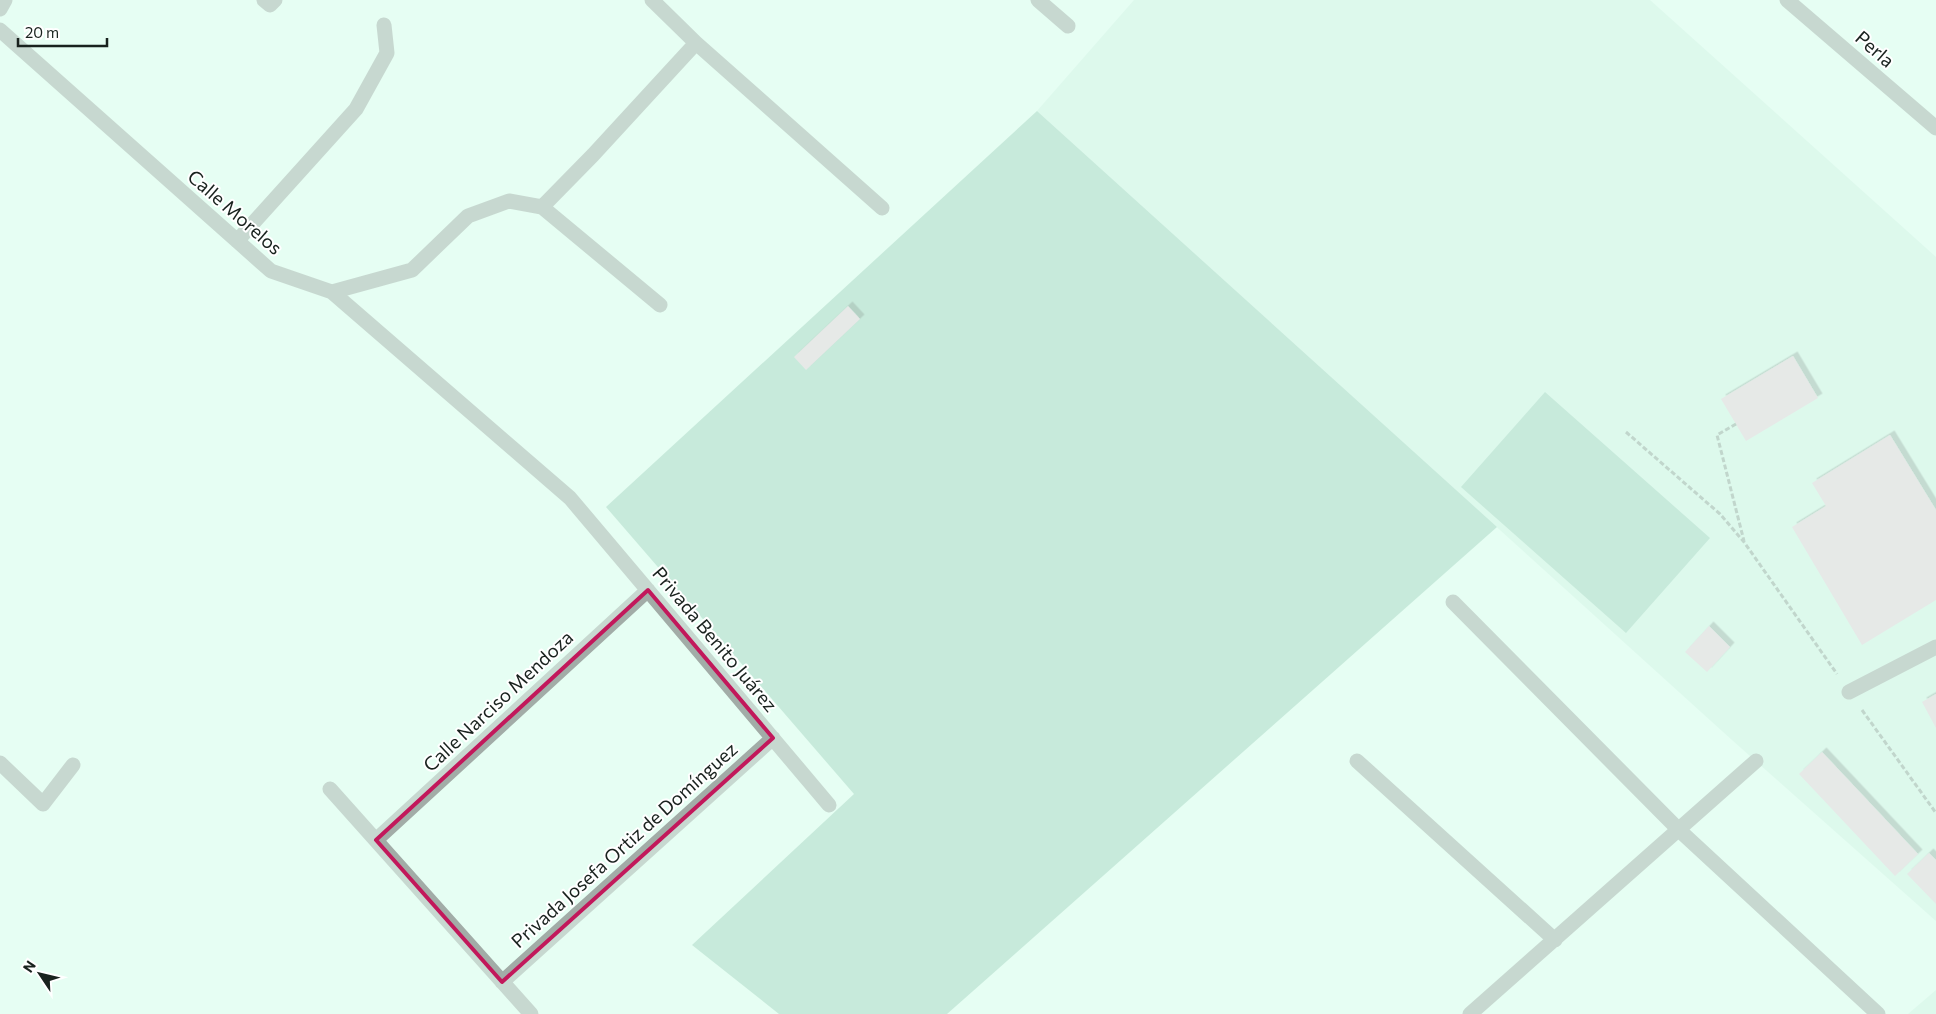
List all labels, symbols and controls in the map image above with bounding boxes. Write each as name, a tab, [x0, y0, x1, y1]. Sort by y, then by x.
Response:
scale bar	[18, 15, 106, 47]
text: 20 m	[25, 23, 59, 41]
street label: Perla	[1851, 26, 1899, 72]
street label: Calle Morelos	[183, 164, 287, 259]
street label: Privada Benito Juárez	[648, 562, 783, 716]
street label: Calle Narciso Mendoza	[418, 625, 577, 776]
street label: Privada Josefa Ortiz de Domínguez	[506, 737, 741, 952]
north arrow	[15, 949, 65, 999]
text: N	[19, 957, 39, 975]

